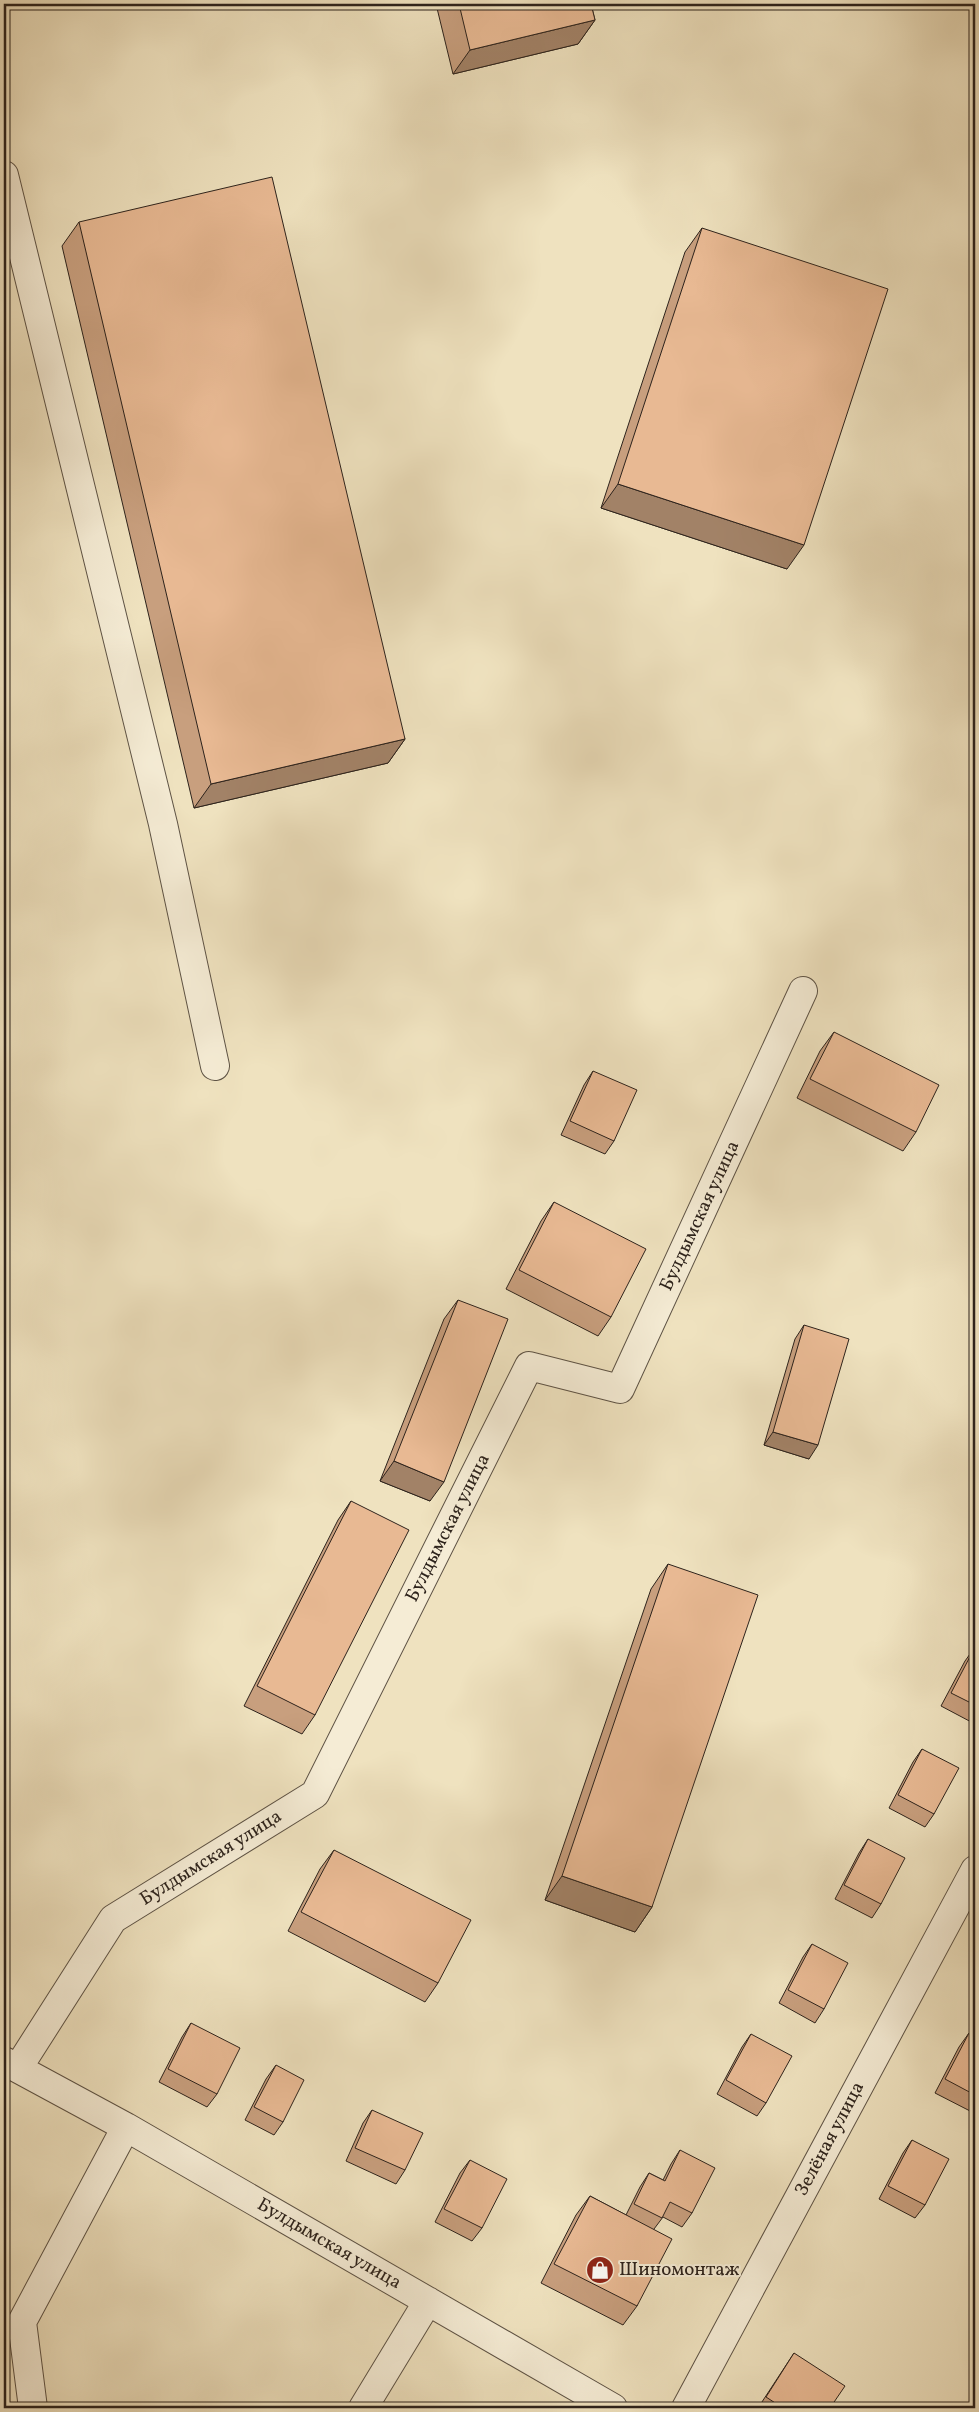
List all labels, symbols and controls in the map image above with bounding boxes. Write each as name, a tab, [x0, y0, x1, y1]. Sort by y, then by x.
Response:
street label: Булдымская улица	[654, 1137, 746, 1295]
street label: Булдымская улица	[399, 1449, 497, 1607]
street label: Булдымская улица	[135, 1804, 287, 1912]
street label: Зелёная улица	[789, 2077, 871, 2201]
street label: Булдымская улица	[252, 2192, 406, 2296]
shop icon: Шиномонтаж	[585, 2255, 615, 2285]
place label: Шиномонтаж	[619, 2257, 740, 2283]

